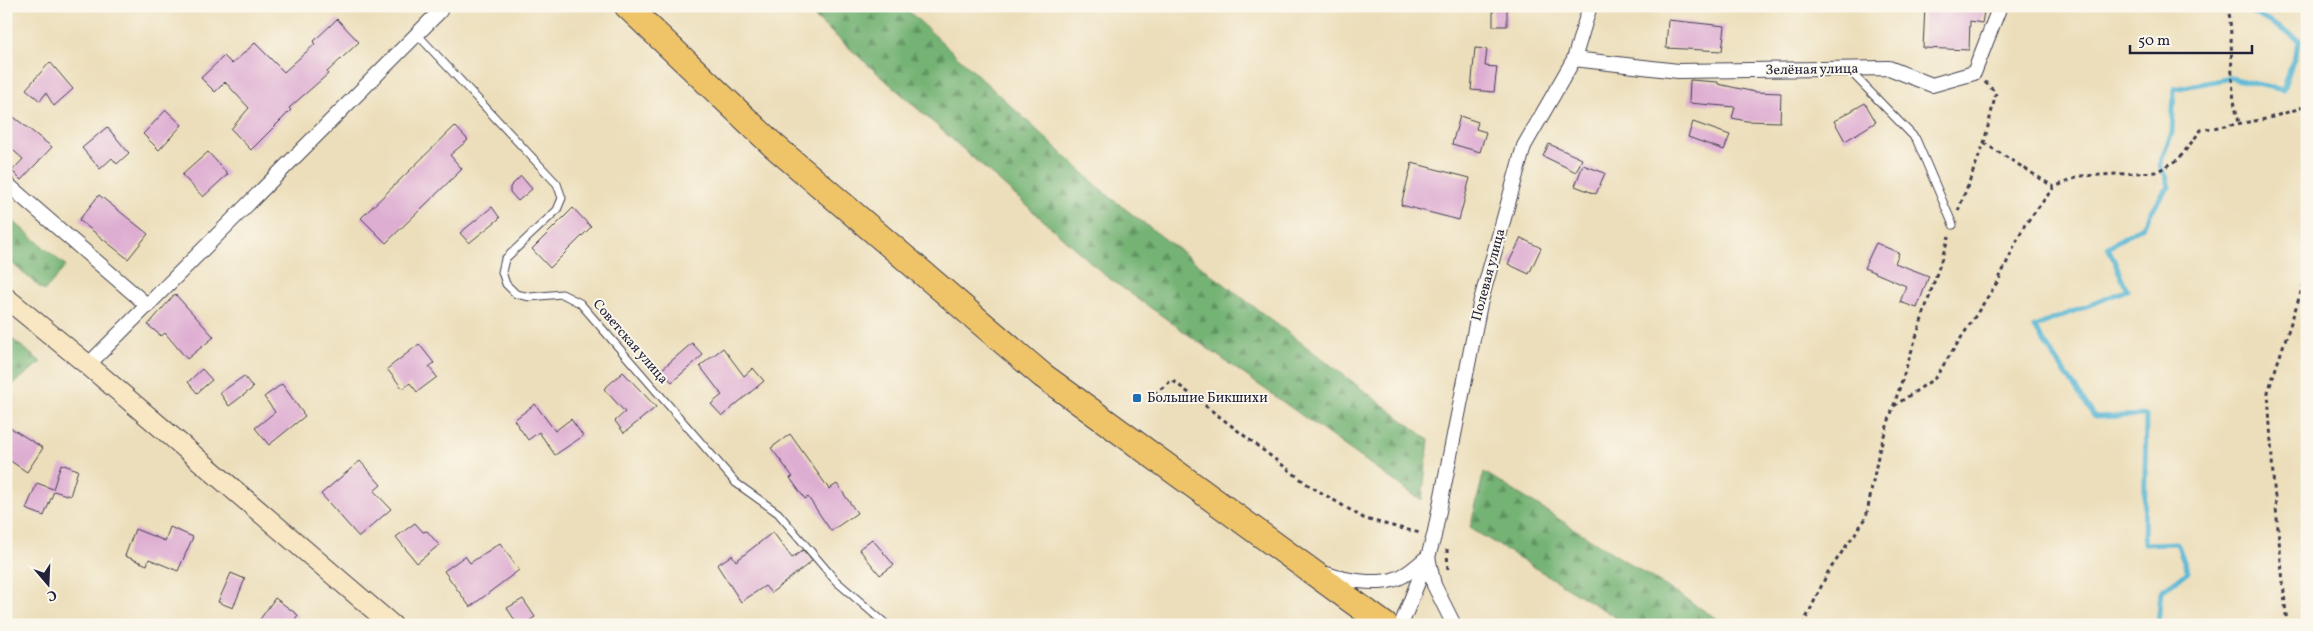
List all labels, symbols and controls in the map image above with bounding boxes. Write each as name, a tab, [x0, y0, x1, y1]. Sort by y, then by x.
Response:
scale bar	[2130, 22, 2253, 54]
text: 50 m	[2138, 31, 2170, 52]
street label: Зелёная улица	[1765, 60, 1859, 80]
street label: Полевая улица	[1468, 227, 1510, 323]
street label: Советская улица	[588, 296, 672, 388]
place label: Большие Бикшихи	[1147, 389, 1268, 408]
marker: Большие Бикшихи	[1131, 392, 1143, 404]
north arrow	[22, 558, 72, 608]
text: С	[44, 584, 59, 605]

